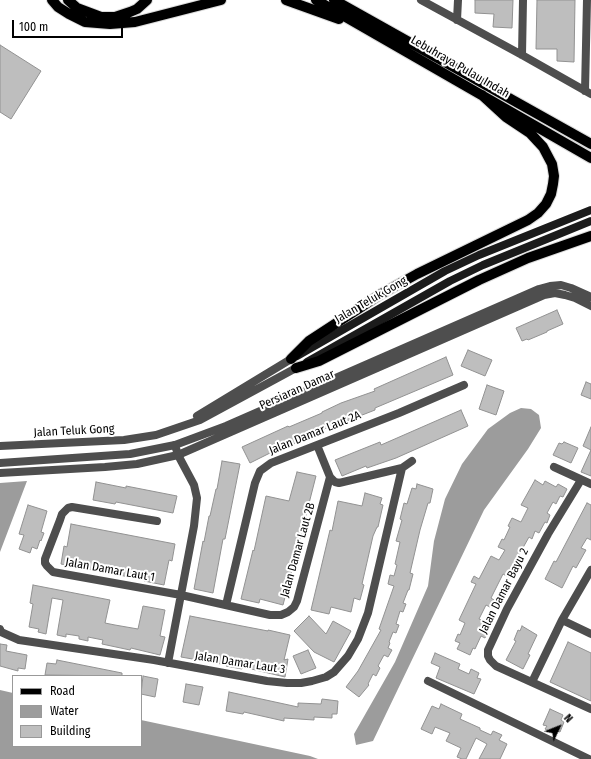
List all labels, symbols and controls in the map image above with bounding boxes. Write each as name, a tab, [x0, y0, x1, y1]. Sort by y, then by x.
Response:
scale bar	[14, 12, 125, 38]
text: 100 m	[19, 20, 48, 34]
street label: Lebuhraya Pulau Indah	[408, 33, 512, 101]
street label: Jalan Teluk Gong	[332, 274, 410, 326]
street label: Persiaran Damar	[257, 367, 337, 413]
street label: Jalan Damar Laut 2A	[267, 408, 363, 458]
street label: Jalan Teluk Gong	[33, 422, 115, 440]
street label: Jalan Damar Laut 2B	[278, 501, 318, 599]
street label: Jalan Damar Bayu 2	[476, 546, 532, 636]
street label: Jalan Damar Laut 1	[64, 555, 156, 585]
street label: Jalan Damar Laut 3	[194, 649, 286, 677]
legend	[12, 675, 142, 747]
text: Road	[50, 684, 75, 698]
text: Water	[50, 704, 78, 718]
north arrow	[539, 707, 579, 747]
text: N	[561, 712, 575, 725]
text: Building	[50, 724, 90, 738]

